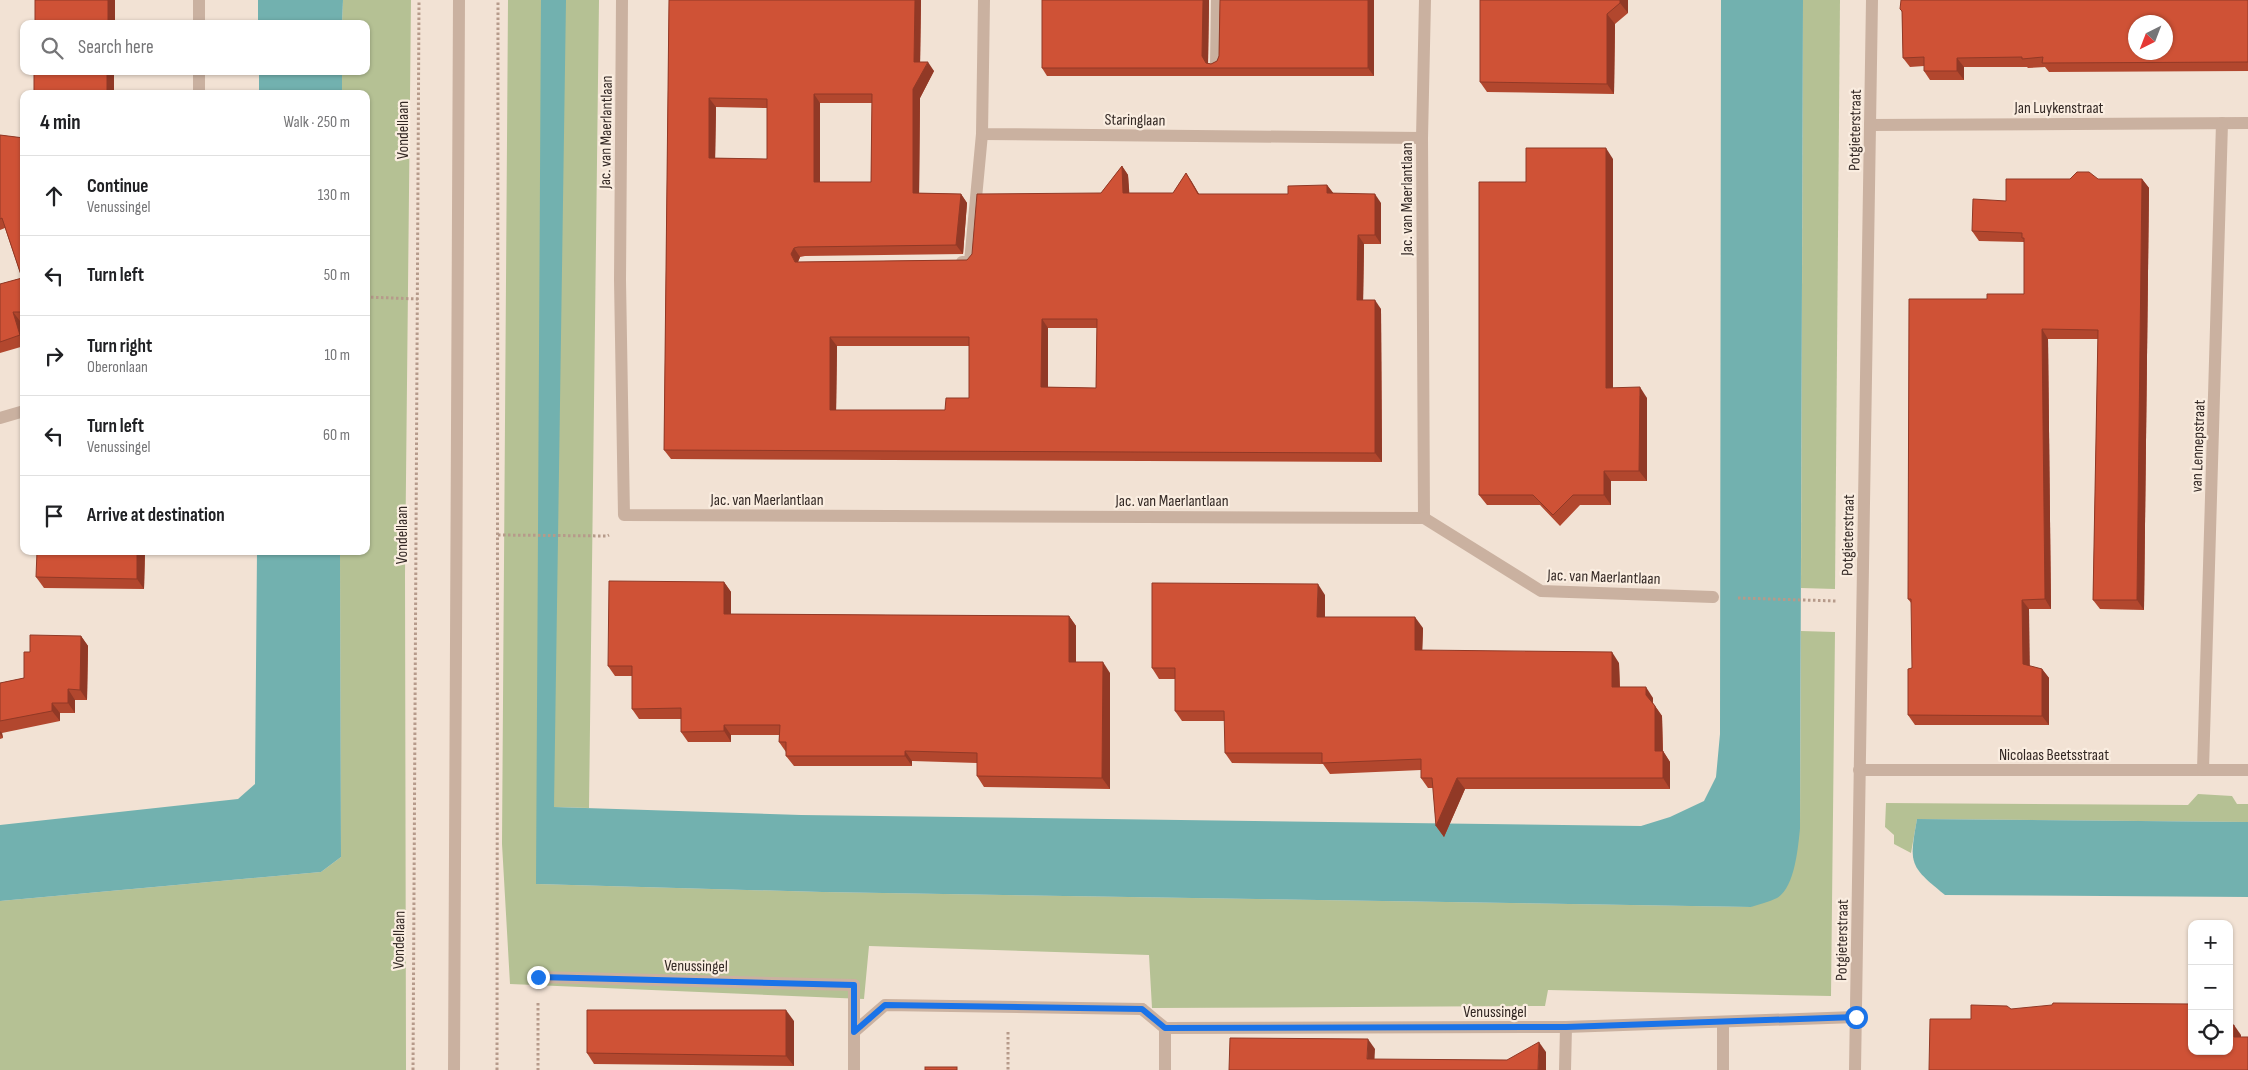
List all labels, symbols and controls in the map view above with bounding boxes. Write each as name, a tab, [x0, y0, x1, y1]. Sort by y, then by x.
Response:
north arrow	[2128, 15, 2173, 60]
search box	[20, 20, 370, 75]
icon: search	[38, 34, 66, 62]
text: Search here	[78, 36, 154, 59]
street label: Jac. van Maerlantlaan	[596, 75, 617, 190]
street label: Potgieterstraat	[1845, 89, 1866, 171]
street label: Jan Luykenstraat	[2014, 99, 2104, 118]
street label: Vondellaan	[394, 101, 413, 159]
text: 4 min	[40, 110, 81, 135]
street label: Staringlaan	[1104, 110, 1166, 131]
text: Walk · 250 m	[284, 113, 350, 132]
street label: Jac. van Maerlantlaan	[1398, 142, 1417, 257]
text: Continue	[87, 175, 148, 198]
icon: ahead	[40, 182, 68, 210]
text: 130 m	[318, 186, 350, 205]
text: Venussingel	[87, 198, 151, 217]
icon: left	[40, 262, 68, 290]
text: Turn left	[87, 264, 144, 287]
text: 50 m	[324, 266, 350, 285]
text: Turn right	[87, 335, 152, 358]
icon: right	[40, 342, 68, 370]
text: 10 m	[324, 346, 350, 365]
text: Oberonlaan	[87, 358, 148, 377]
street label: van Lennepstraat	[2187, 399, 2210, 493]
text: Turn left	[87, 415, 144, 438]
icon: left	[40, 422, 68, 450]
text: 60 m	[323, 426, 350, 445]
text: Venussingel	[87, 438, 151, 457]
street label: Jac. van Maerlantlaan	[709, 491, 824, 510]
street label: Jac. van Maerlantlaan	[1114, 492, 1229, 511]
street label: Potgieterstraat	[1838, 494, 1859, 576]
icon: arrive	[40, 502, 68, 530]
text: Arrive at destination	[87, 504, 225, 527]
street label: Vondellaan	[393, 506, 412, 564]
street label: Jac. van Maerlantlaan	[1546, 566, 1661, 589]
street label: Nicolaas Beetsstraat	[1999, 746, 2109, 765]
street label: Potgieterstraat	[1832, 899, 1853, 981]
street label: Vondellaan	[389, 911, 410, 969]
map controls	[2188, 920, 2233, 1055]
button: +	[2188, 920, 2233, 965]
street label: Venussingel	[664, 956, 728, 977]
button: −	[2188, 965, 2233, 1010]
route end	[527, 966, 550, 989]
street label: Venussingel	[1463, 1003, 1527, 1022]
route start	[1845, 1006, 1868, 1029]
button: locate	[2188, 1010, 2233, 1055]

